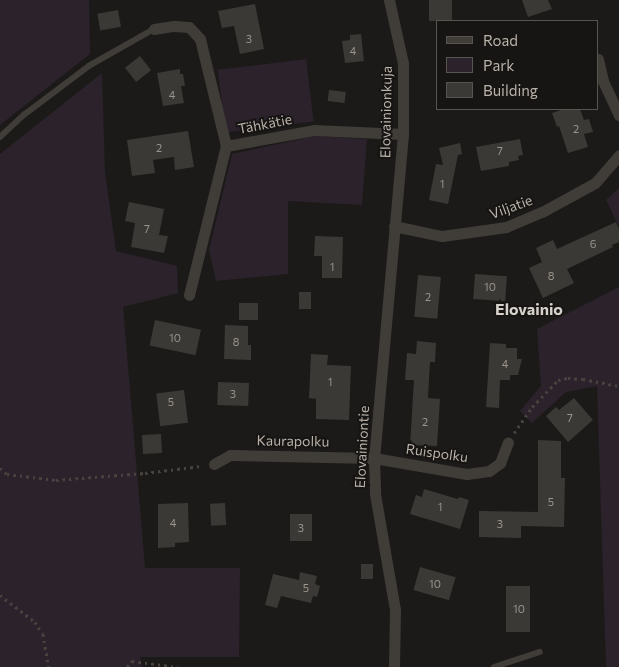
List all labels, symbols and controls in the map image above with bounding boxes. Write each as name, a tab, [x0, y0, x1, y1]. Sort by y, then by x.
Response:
legend	[436, 20, 599, 110]
text: Road	[483, 31, 518, 49]
house number: 3	[246, 32, 252, 46]
house number: 4	[350, 44, 356, 58]
text: Park	[483, 56, 514, 74]
street label: Elovainionkuja	[377, 66, 395, 158]
text: Building	[483, 81, 538, 99]
house number: 4	[169, 88, 175, 102]
street label: Tähkätie	[237, 111, 293, 137]
house number: 2	[573, 122, 579, 136]
house number: 2	[156, 141, 162, 155]
house number: 7	[497, 144, 503, 158]
house number: 1	[440, 177, 444, 191]
street label: Viljatie	[487, 192, 535, 222]
house number: 7	[144, 222, 150, 236]
house number: 6	[590, 237, 596, 251]
house number: 1	[330, 260, 334, 274]
house number: 8	[548, 269, 554, 283]
house number: 10	[484, 280, 496, 294]
house number: 2	[425, 290, 431, 304]
district label: Elovainio	[495, 299, 563, 319]
house number: 10	[169, 331, 181, 345]
house number: 8	[233, 335, 239, 349]
house number: 4	[502, 357, 508, 371]
house number: 1	[328, 375, 332, 389]
house number: 3	[230, 387, 236, 401]
house number: 5	[168, 395, 174, 409]
street label: Elovainiontie	[351, 405, 373, 489]
house number: 7	[567, 411, 573, 425]
house number: 2	[422, 415, 428, 429]
street label: Kaurapolku	[256, 432, 330, 450]
street label: Ruispolku	[405, 440, 469, 466]
house number: 5	[548, 495, 554, 509]
house number: 1	[438, 500, 442, 514]
house number: 4	[170, 516, 176, 530]
house number: 3	[497, 517, 503, 531]
house number: 3	[298, 521, 304, 535]
house number: 10	[429, 577, 441, 591]
house number: 5	[303, 581, 309, 595]
house number: 10	[513, 602, 525, 616]

